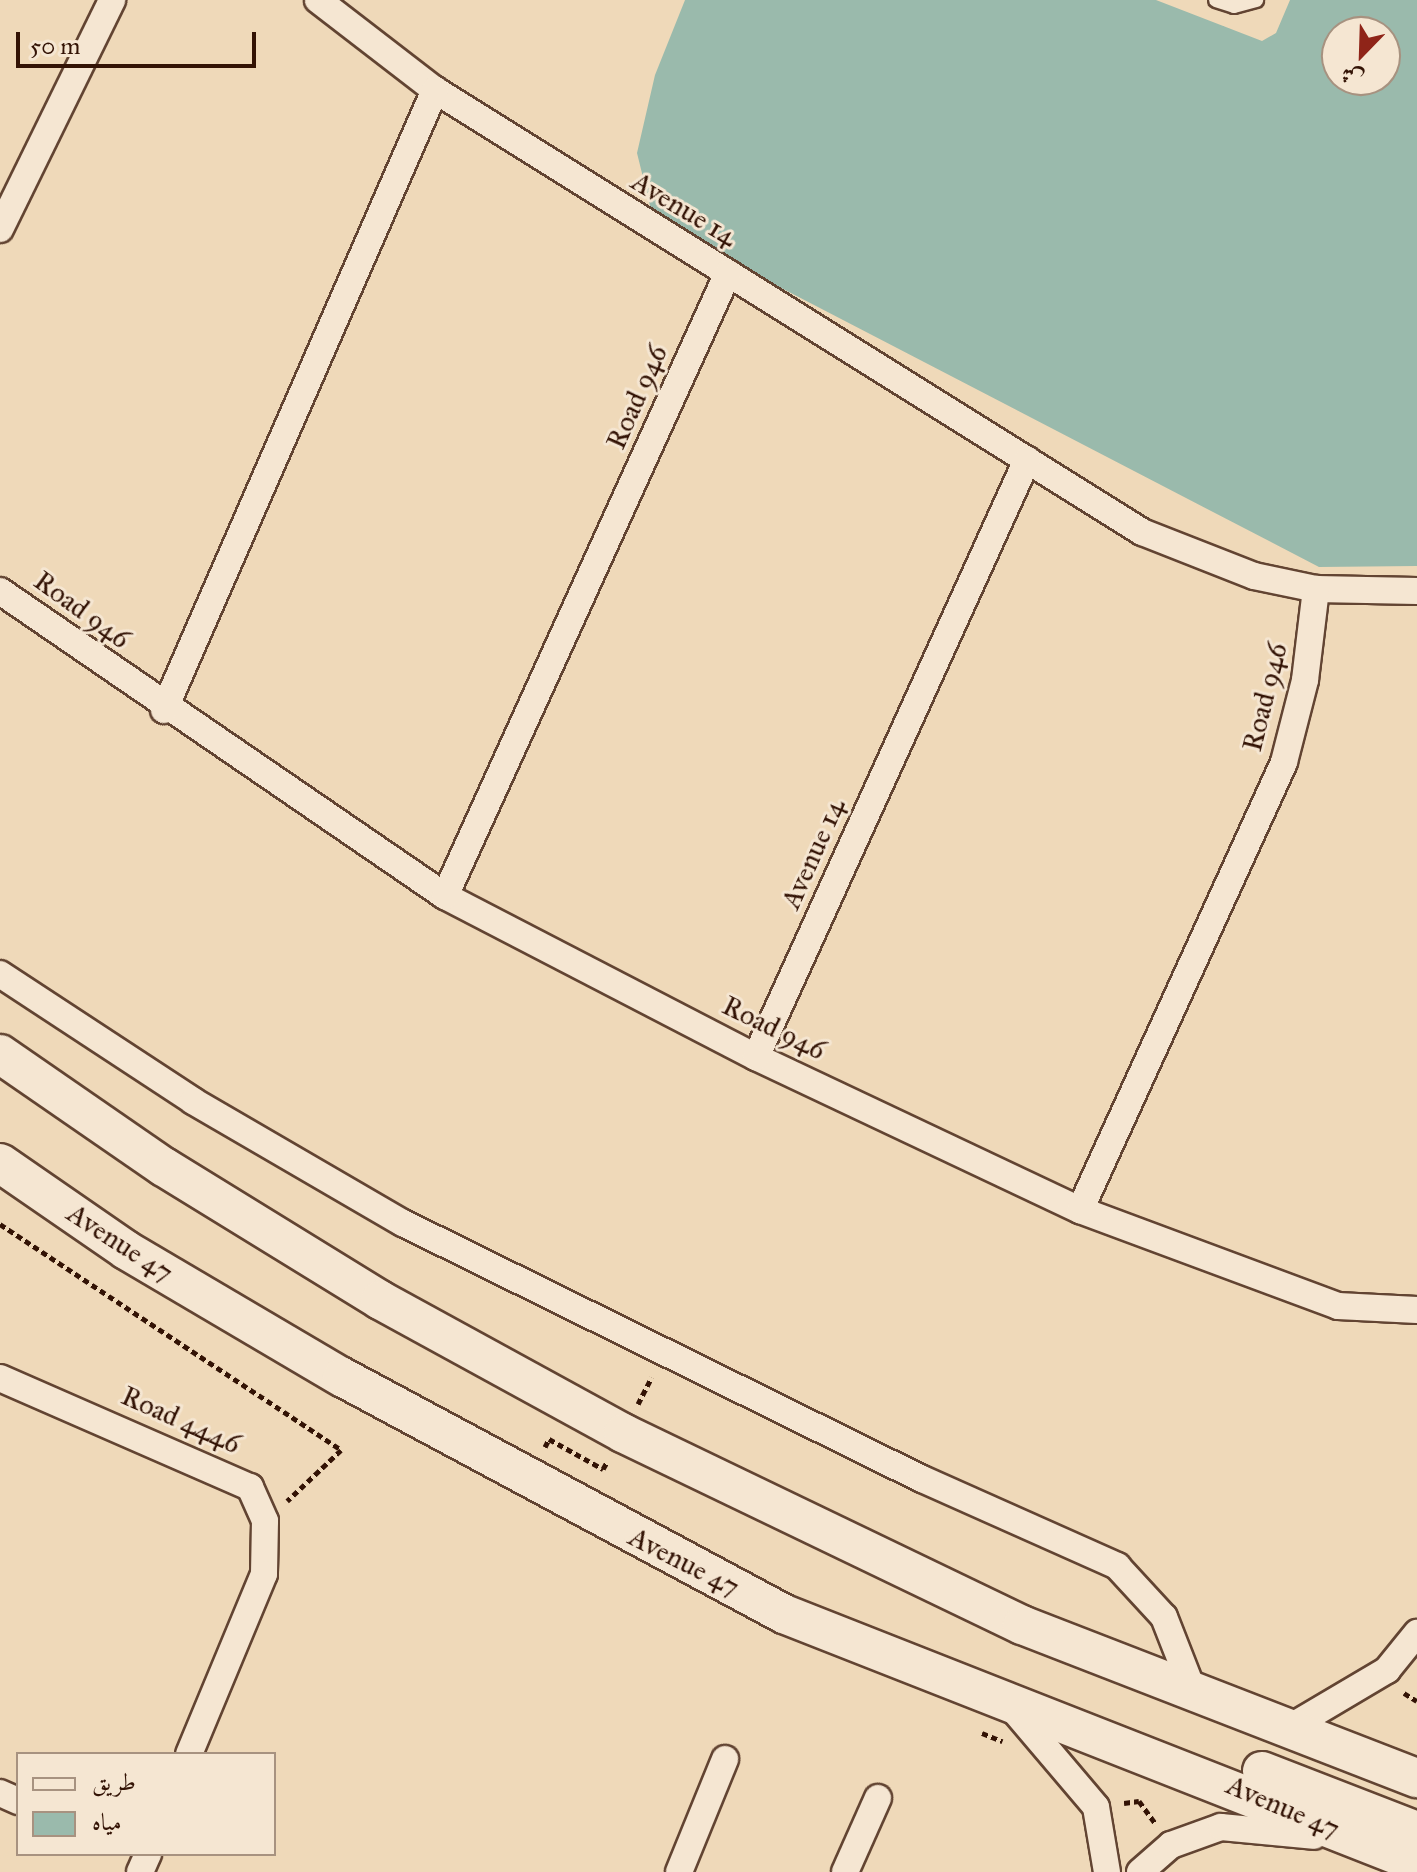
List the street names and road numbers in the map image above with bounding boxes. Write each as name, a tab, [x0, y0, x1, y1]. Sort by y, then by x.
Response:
street label: Avenue 14	[625, 165, 743, 253]
street label: Road 946	[599, 340, 675, 454]
street label: Road 946	[27, 564, 137, 656]
street label: Road 946	[1235, 639, 1295, 755]
street label: Avenue 14	[774, 794, 852, 914]
street label: Road 946	[717, 989, 831, 1067]
street label: Avenue 47	[61, 1196, 179, 1290]
street label: Road 4446	[116, 1379, 246, 1461]
street label: Avenue 47	[623, 1520, 745, 1604]
street label: Avenue 47	[1221, 1768, 1345, 1846]

